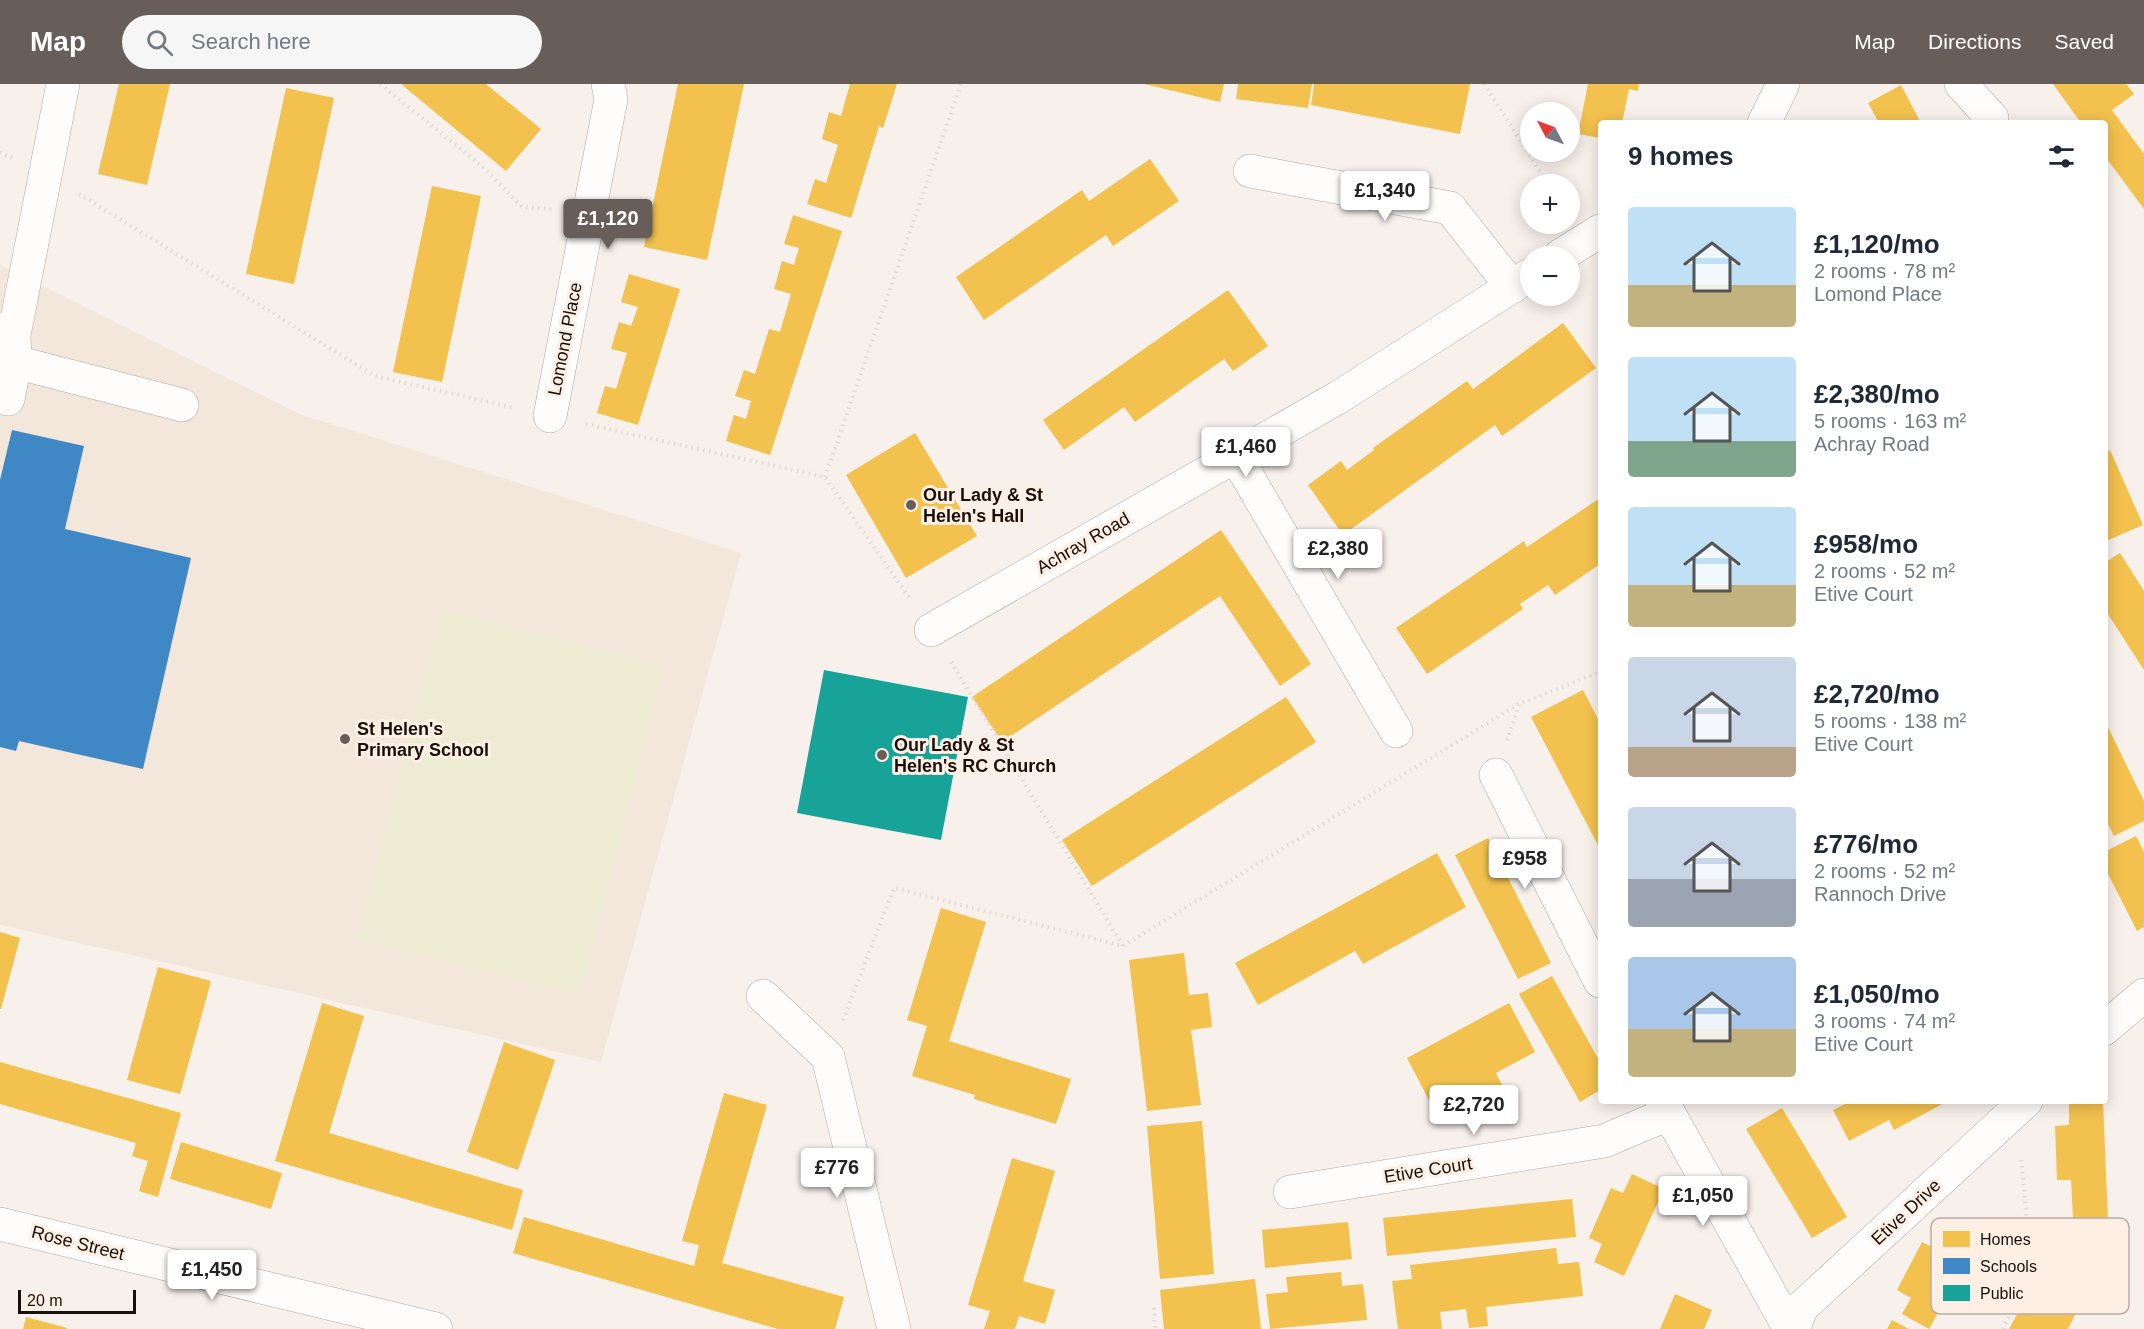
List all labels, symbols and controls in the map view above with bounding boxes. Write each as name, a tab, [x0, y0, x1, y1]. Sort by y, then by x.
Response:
search box	[122, 15, 542, 69]
text: Map	[30, 26, 86, 57]
icon: search	[143, 26, 176, 59]
text: Search here	[191, 29, 311, 54]
text: Map	[1854, 30, 1895, 53]
text: Directions	[1928, 30, 2021, 53]
text: Saved	[2054, 30, 2114, 53]
north arrow	[1520, 102, 1580, 162]
map controls	[1520, 102, 1580, 306]
icon: filters	[2045, 140, 2078, 173]
text: 9 homes	[1628, 141, 1734, 171]
pin: £1,340	[1336, 171, 1434, 222]
button: +	[1520, 174, 1580, 234]
text: £1,340	[1354, 179, 1416, 201]
pin: £1,120	[559, 199, 657, 250]
text: £1,120	[577, 207, 639, 229]
text: £1,120/mo	[1814, 229, 1940, 259]
icon: home	[1676, 231, 1748, 303]
button: −	[1520, 246, 1580, 306]
text: 2 rooms · 78 m²	[1814, 260, 1955, 282]
street label: Lomond Place	[544, 281, 586, 397]
text: Lomond Place	[1814, 283, 1942, 305]
text: £2,380/mo	[1814, 379, 1940, 409]
icon: home	[1676, 381, 1748, 453]
text: 5 rooms · 163 m²	[1814, 410, 1966, 432]
pin: £1,460	[1197, 427, 1295, 478]
text: Achray Road	[1814, 433, 1930, 455]
text: £1,460	[1215, 435, 1277, 457]
place label: Our Lady & St Helen's Hall	[923, 485, 1043, 526]
marker: Our Lady & St Helen's Hall	[904, 498, 918, 512]
street label: Achray Road	[1033, 508, 1133, 578]
pin: £2,380	[1289, 529, 1387, 580]
text: £958/mo	[1814, 529, 1918, 559]
icon: home	[1676, 531, 1748, 603]
text: £2,380	[1307, 537, 1369, 559]
text: 2 rooms · 52 m²	[1814, 560, 1955, 582]
text: Etive Court	[1814, 583, 1913, 605]
text: £2,720/mo	[1814, 679, 1940, 709]
icon: home	[1676, 681, 1748, 753]
text: 5 rooms · 138 m²	[1814, 710, 1966, 732]
place label: St Helen's Primary School	[357, 719, 489, 760]
marker: St Helen's Primary School	[338, 732, 352, 746]
text: Etive Court	[1814, 733, 1913, 755]
place label: Our Lady & St Helen's RC Church	[894, 735, 1056, 776]
marker: Our Lady & St Helen's RC Church	[875, 748, 889, 762]
text: £776/mo	[1814, 829, 1918, 859]
icon: home	[1676, 831, 1748, 903]
pin: £958	[1489, 839, 1561, 890]
text: £958	[1503, 847, 1547, 869]
text: 2 rooms · 52 m²	[1814, 860, 1955, 882]
text: Rannoch Drive	[1814, 883, 1946, 905]
text: £1,050/mo	[1814, 979, 1940, 1009]
icon: home	[1676, 981, 1748, 1053]
text: 3 rooms · 74 m²	[1814, 1010, 1955, 1032]
text: Etive Court	[1814, 1033, 1913, 1055]
pin: £2,720	[1425, 1085, 1523, 1136]
text: £2,720	[1443, 1093, 1505, 1115]
pin: £776	[801, 1148, 873, 1199]
street label: Etive Court	[1382, 1153, 1474, 1187]
text: £776	[815, 1156, 859, 1178]
street label: Etive Drive	[1867, 1175, 1945, 1249]
pin: £1,050	[1654, 1176, 1752, 1227]
text: £1,050	[1672, 1184, 1734, 1206]
legend	[1931, 1218, 2129, 1314]
street label: Rose Street	[29, 1222, 127, 1264]
text: Homes	[1980, 1231, 2031, 1248]
pin: £1,450	[163, 1250, 261, 1301]
text: £1,450	[181, 1258, 243, 1280]
text: Schools	[1980, 1258, 2037, 1275]
text: Public	[1980, 1285, 2024, 1302]
scale bar	[18, 1287, 136, 1314]
text: 20 m	[27, 1292, 63, 1309]

